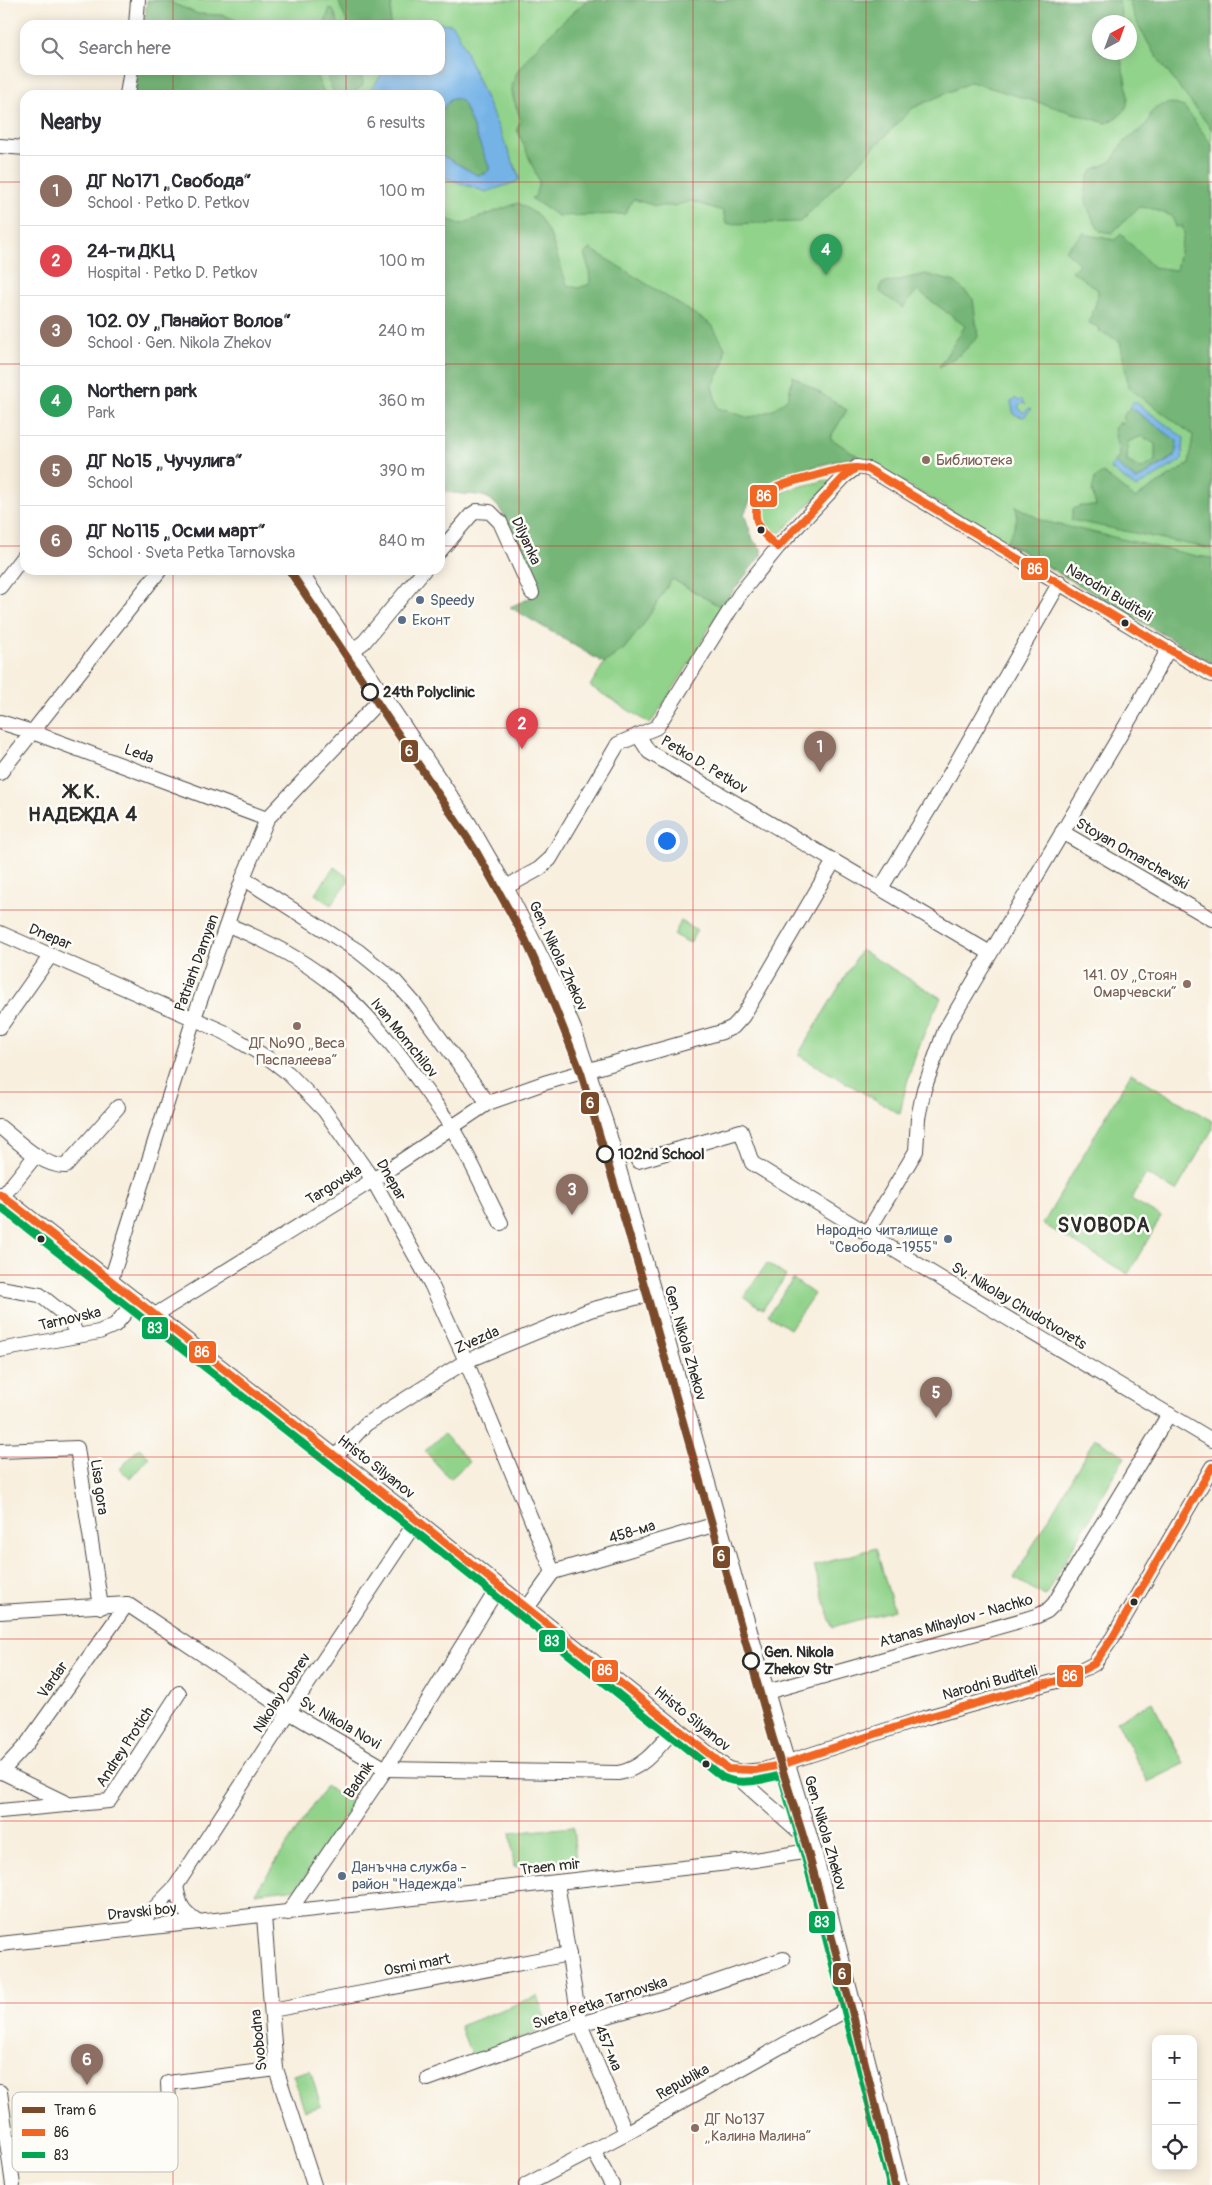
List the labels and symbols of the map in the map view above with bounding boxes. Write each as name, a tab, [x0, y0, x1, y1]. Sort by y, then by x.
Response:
north arrow	[1092, 15, 1137, 60]
pin: 4	[810, 234, 842, 275]
place label: Библиотека	[936, 451, 1013, 470]
marker: Библиотека	[920, 454, 932, 466]
line badge: 86	[749, 484, 778, 508]
text: 86	[756, 488, 772, 505]
street label: Dilyanka	[507, 514, 545, 568]
unlabelled marker	[756, 525, 766, 535]
line badge: 86	[1020, 557, 1049, 581]
street label: Narodni Buditeli	[1062, 560, 1156, 626]
text: 86	[1027, 561, 1043, 578]
place label: Speedy	[430, 591, 475, 610]
marker: Speedy	[414, 594, 426, 606]
place label: Еконт	[412, 611, 451, 630]
marker: Еконт	[396, 614, 408, 626]
unlabelled marker	[1120, 618, 1130, 628]
marker: 24th Polyclinic	[361, 683, 379, 701]
place label: 24th Polyclinic	[383, 683, 476, 702]
pin: 2	[506, 708, 538, 749]
pin: 1	[804, 731, 836, 772]
street label: Petko D. Petkov	[657, 732, 751, 799]
line badge: 6	[400, 739, 419, 763]
street label: Leda	[122, 740, 156, 768]
text: 6	[405, 743, 413, 760]
district label: Ж.К. НАДЕЖДА 4	[28, 779, 138, 827]
street label: Stoyan Omarchevski	[1072, 814, 1192, 894]
your location	[654, 828, 680, 854]
street label: Gen. Nikola Zhekov	[524, 898, 592, 1014]
street label: Patriarh Damyan	[171, 912, 223, 1014]
street label: Dnepar	[26, 920, 75, 955]
place label: 141. ОУ „Стоян Омарчевски“	[1083, 966, 1177, 1002]
marker: 141. ОУ „Стоян Омарчевски“	[1181, 978, 1193, 990]
street label: Ivan Momchilov	[366, 994, 442, 1082]
marker: ДГ №90 „Веса Паспалеева“	[291, 1020, 303, 1032]
place label: ДГ №90 „Веса Паспалеева“	[248, 1034, 345, 1070]
line badge: 6	[580, 1091, 600, 1115]
text: 6	[586, 1095, 594, 1112]
marker: 102nd School	[596, 1145, 614, 1163]
place label: 102nd School	[618, 1145, 705, 1164]
street label: Dnepar	[372, 1156, 411, 1205]
street label: Targovska	[303, 1160, 365, 1209]
pin: 3	[556, 1174, 588, 1215]
district label: SVOBODA	[1058, 1213, 1150, 1238]
place label: Народно читалище "Свобода -1955"	[816, 1221, 939, 1257]
marker: Народно читалище "Свобода -1955"	[942, 1233, 954, 1245]
unlabelled marker	[36, 1234, 46, 1244]
street label: Sv. Nikolay Chudotvorets	[948, 1258, 1090, 1354]
street label: Gen. Nikola Zhekov	[660, 1283, 711, 1403]
street label: Tarnovska	[37, 1303, 103, 1335]
line badge: 83	[141, 1316, 169, 1340]
text: 83	[148, 1320, 163, 1337]
street label: Zvezda	[452, 1322, 502, 1358]
line badge: 86	[188, 1340, 217, 1364]
text: 86	[194, 1344, 210, 1361]
pin: 5	[920, 1377, 952, 1418]
street label: Hristo Silyanov	[333, 1431, 419, 1503]
street label: Lisa gora	[86, 1458, 112, 1516]
street label: 458-ма	[606, 1516, 658, 1548]
line badge: 6	[712, 1545, 731, 1569]
text: 6	[717, 1548, 725, 1565]
street label: Atanas Mihaylov - Nachko	[877, 1590, 1035, 1652]
unlabelled marker	[1129, 1597, 1139, 1607]
line badge: 83	[538, 1629, 566, 1653]
text: 83	[545, 1633, 560, 1650]
place label: Gen. Nikola Zhekov Str	[764, 1643, 834, 1679]
street label: Nikolay Dobrev	[249, 1649, 315, 1736]
marker: Gen. Nikola Zhekov Str	[742, 1652, 760, 1670]
street label: Vardar	[34, 1657, 73, 1702]
line badge: 86	[591, 1659, 619, 1683]
street label: Narodni Buditeli	[940, 1661, 1040, 1705]
text: 86	[597, 1662, 613, 1679]
line badge: 86	[1056, 1664, 1084, 1688]
text: 86	[1062, 1668, 1078, 1685]
street label: Hristo Silyanov	[650, 1682, 734, 1756]
street label: Sv. Nikola Novi	[296, 1692, 384, 1754]
street label: Andrey Protich	[92, 1703, 158, 1791]
street label: Badnik	[340, 1757, 379, 1802]
unlabelled marker	[701, 1759, 711, 1769]
street label: Gen. Nikola Zhekov	[800, 1773, 851, 1893]
street label: Traen mir	[519, 1854, 582, 1880]
place label: Данъчна служба - район "Надежда"	[351, 1858, 467, 1894]
marker: Данъчна служба - район "Надежда"	[336, 1870, 348, 1882]
street label: Dravski boy	[107, 1899, 178, 1925]
line badge: 83	[808, 1910, 836, 1934]
text: 83	[815, 1914, 830, 1931]
street label: Osmi mart	[382, 1949, 453, 1981]
line badge: 6	[832, 1962, 852, 1986]
text: 6	[838, 1966, 846, 1983]
street label: Sveta Petka Tarnovska	[530, 1972, 670, 2034]
street label: Svobodna	[246, 2008, 272, 2072]
street label: 457-ма	[590, 2022, 626, 2074]
pin: 6	[71, 2044, 103, 2085]
street label: Republika	[653, 2060, 713, 2104]
legend	[12, 2092, 178, 2172]
text: Tram 6	[54, 2102, 96, 2119]
place label: ДГ №137 „Калина Малина“	[704, 2110, 812, 2146]
marker: ДГ №137 „Калина Малина“	[689, 2122, 701, 2134]
text: 86	[54, 2124, 69, 2141]
text: 83	[54, 2147, 69, 2164]

